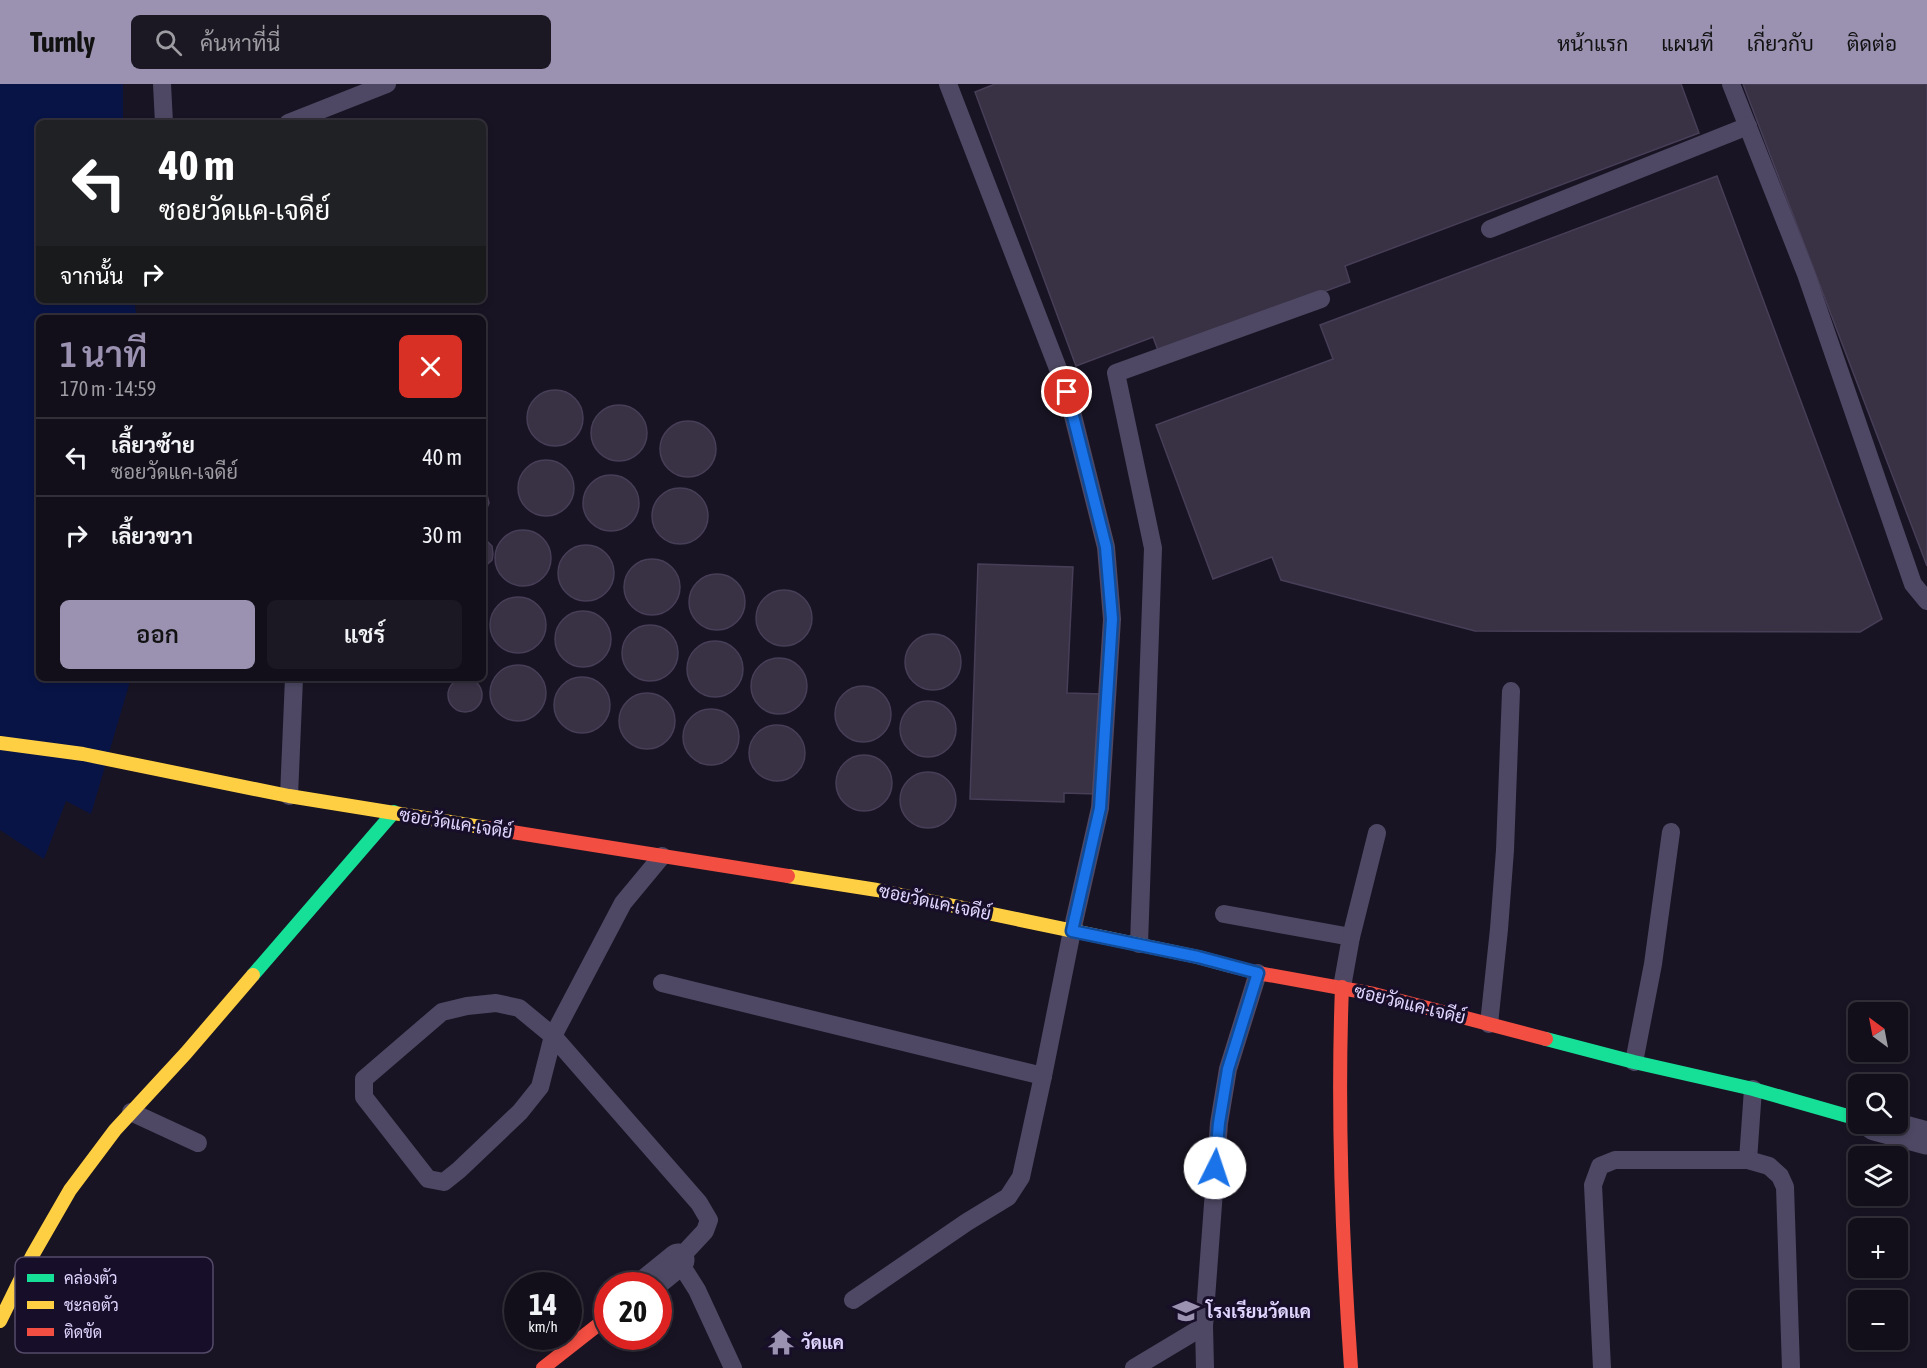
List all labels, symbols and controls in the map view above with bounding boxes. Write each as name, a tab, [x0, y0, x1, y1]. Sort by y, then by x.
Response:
search box	[131, 15, 551, 69]
text: Turnly	[30, 26, 95, 58]
icon: search	[152, 26, 185, 59]
text: ค้นหาที่นี่	[200, 30, 280, 56]
text: หน้าแรก	[1557, 31, 1628, 55]
text: แผนที่	[1661, 31, 1714, 55]
text: เกี่ยวกับ	[1747, 31, 1814, 55]
text: ติดต่อ	[1847, 31, 1897, 55]
text: 40 m	[159, 141, 234, 189]
icon: left	[60, 144, 138, 222]
text: ซอยวัดแค-เจดีย์	[159, 195, 330, 226]
icon: right	[136, 258, 169, 291]
text: จากนั้น	[60, 263, 124, 289]
text: 1 นาที	[60, 333, 147, 375]
button: close	[399, 335, 462, 398]
pin	[1041, 366, 1092, 417]
icon: arrive	[1050, 375, 1083, 408]
text: 170 m · 14:59	[60, 377, 156, 400]
text: เลี้ยวซ้าย	[111, 432, 195, 458]
icon: left	[60, 441, 93, 474]
text: 40 m	[422, 444, 462, 470]
text: ซอยวัดแค-เจดีย์	[111, 460, 238, 483]
icon: right	[60, 519, 93, 552]
text: 30 m	[422, 522, 462, 548]
text: เลี้ยวขวา	[111, 523, 193, 549]
button: ออก	[60, 600, 255, 669]
button: แชร์	[267, 600, 462, 669]
street label: ซอยวัดแค-เจดีย์	[398, 802, 514, 842]
street label: ซอยวัดแค-เจดีย์	[877, 878, 993, 924]
street label: ซอยวัดแค-เจดีย์	[1352, 978, 1468, 1028]
north arrow	[1848, 1002, 1908, 1062]
map controls	[1848, 1002, 1908, 1350]
button: search	[1848, 1074, 1908, 1134]
position arrow	[1183, 1136, 1247, 1200]
button: layers	[1848, 1146, 1908, 1206]
button: +	[1848, 1218, 1908, 1278]
legend	[15, 1257, 213, 1353]
text: คล่องตัว	[64, 1268, 118, 1287]
speed limit sign: 20	[594, 1272, 672, 1350]
text: 14	[529, 1287, 557, 1321]
button: −	[1848, 1290, 1908, 1350]
text: ชะลอตัว	[64, 1295, 119, 1314]
school or university icon: โรงเรียนวัดแค	[1171, 1296, 1201, 1326]
place label: โรงเรียนวัดแค	[1205, 1299, 1311, 1322]
text: km/h	[528, 1318, 558, 1335]
text: ติดขัด	[64, 1322, 102, 1341]
temple icon: วัดแค	[766, 1327, 796, 1357]
place label: วัดแค	[801, 1332, 844, 1353]

